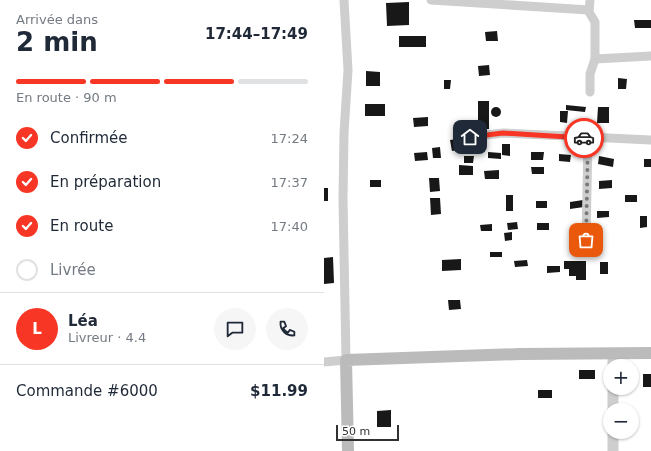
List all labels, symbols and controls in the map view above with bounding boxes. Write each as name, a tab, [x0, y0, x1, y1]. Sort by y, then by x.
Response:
text: Arrivée dans	[16, 12, 98, 27]
text: 17:44–17:49	[205, 25, 308, 43]
text: 2 min	[16, 27, 98, 57]
text: En route · 90 m	[16, 90, 117, 105]
courier	[564, 118, 604, 158]
pin	[453, 120, 487, 154]
icon: home	[459, 126, 481, 148]
icon: check	[16, 127, 38, 149]
icon: car	[573, 127, 595, 149]
text: Confirmée	[50, 129, 128, 147]
text: 17:24	[271, 131, 308, 146]
icon: check	[16, 171, 38, 193]
text: En préparation	[50, 173, 161, 191]
text: 17:37	[271, 175, 308, 190]
icon: check	[16, 215, 38, 237]
text: En route	[50, 217, 113, 235]
text: 17:40	[271, 219, 308, 234]
pin	[569, 223, 603, 257]
icon: bag	[575, 229, 597, 251]
text: Livrée	[50, 261, 96, 279]
button: chat	[214, 308, 256, 350]
button: phone	[266, 308, 308, 350]
text: Léa	[68, 312, 98, 330]
text: L	[32, 320, 42, 338]
text: Livreur · 4.4	[68, 330, 146, 345]
map controls	[603, 359, 639, 439]
button: +	[603, 359, 639, 395]
text: Commande #6000	[16, 382, 158, 400]
text: $11.99	[250, 382, 308, 400]
button: −	[603, 403, 639, 439]
scale bar	[336, 423, 399, 442]
text: 50 m	[342, 425, 370, 438]

